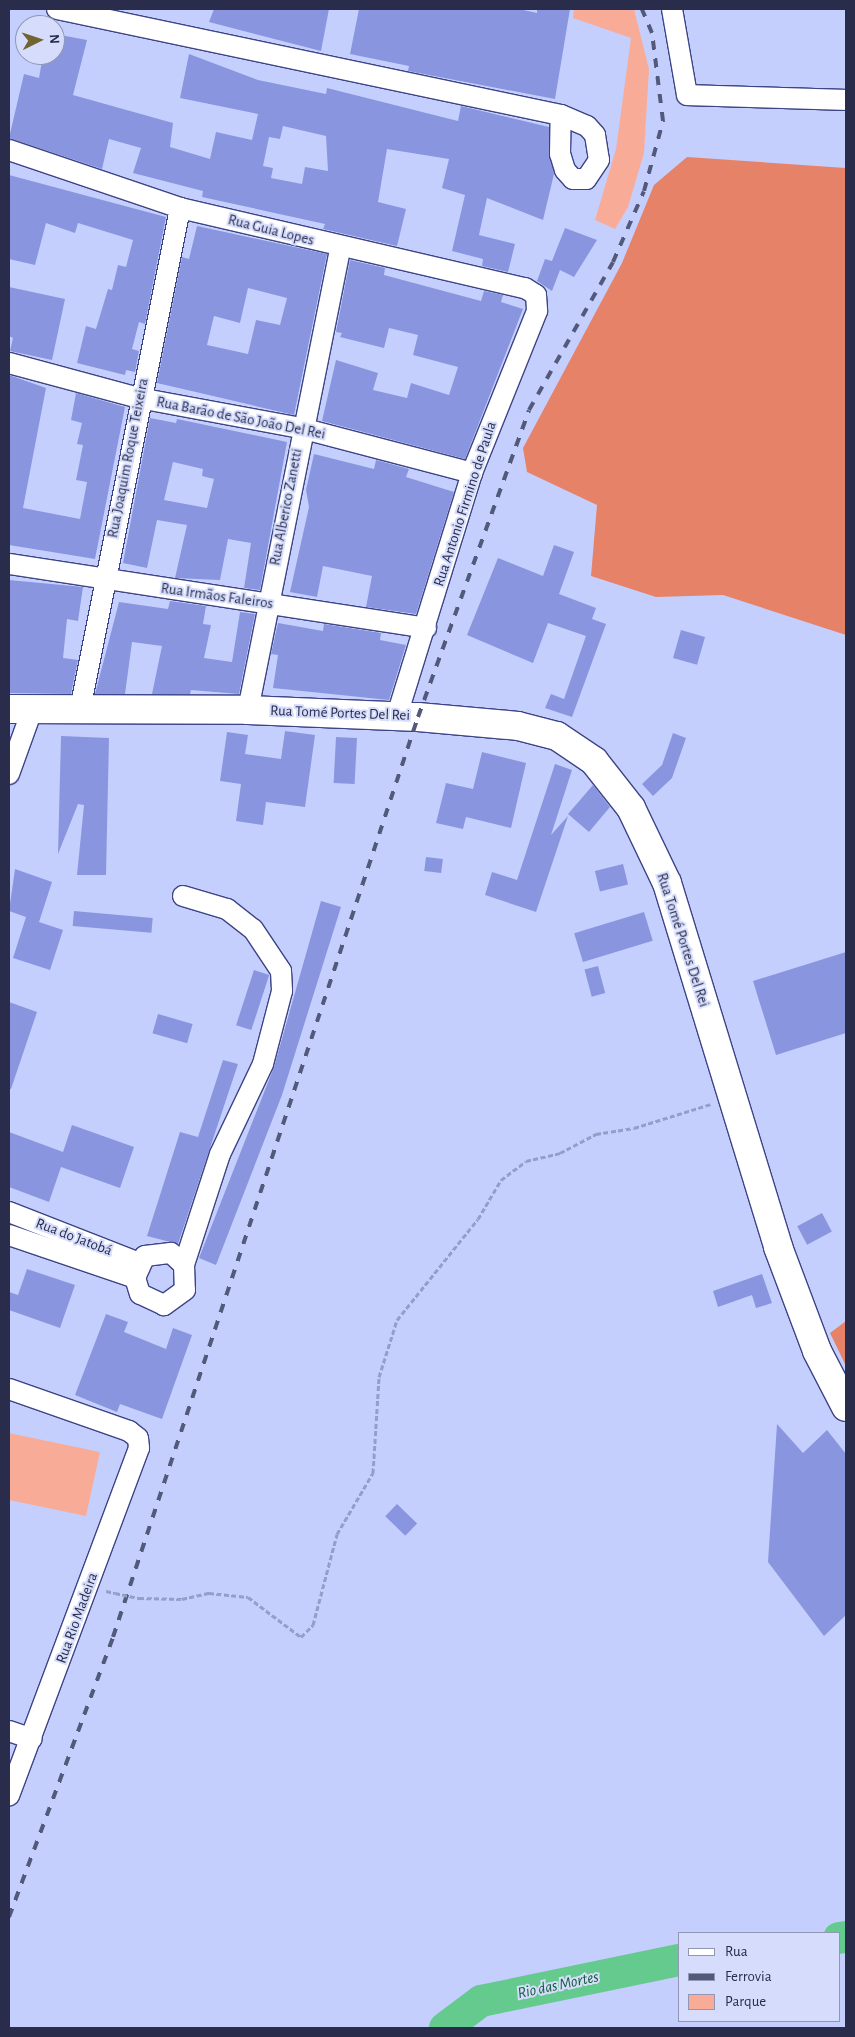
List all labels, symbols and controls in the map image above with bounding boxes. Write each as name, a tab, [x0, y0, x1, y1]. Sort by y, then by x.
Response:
north arrow	[15, 15, 65, 65]
text: N	[47, 34, 61, 44]
street label: Rua Guia Lopes	[226, 211, 316, 249]
street label: Rua Joaquim Roque Teixeira	[104, 377, 152, 539]
street label: Rua Barão de São João Del Rei	[155, 393, 327, 443]
street label: Rua Antonio Firmino de Paula	[430, 419, 500, 589]
street label: Rua Alberico Zanetti	[266, 447, 306, 567]
street label: Rua Irmãos Faleiros	[160, 579, 274, 613]
street label: Rua Tomé Portes Del Rei	[270, 702, 410, 724]
street label: Rua Tomé Portes Del Rei	[653, 871, 713, 1009]
street label: Rua do Jatobá	[33, 1214, 115, 1260]
street label: Rua Rio Madeira	[52, 1570, 102, 1666]
legend	[678, 1932, 840, 2022]
text: Rua	[725, 1944, 748, 1959]
water label: Rio das Mortes	[516, 1967, 600, 2003]
text: Ferrovia	[725, 1969, 772, 1984]
text: Parque	[725, 1994, 766, 2009]

